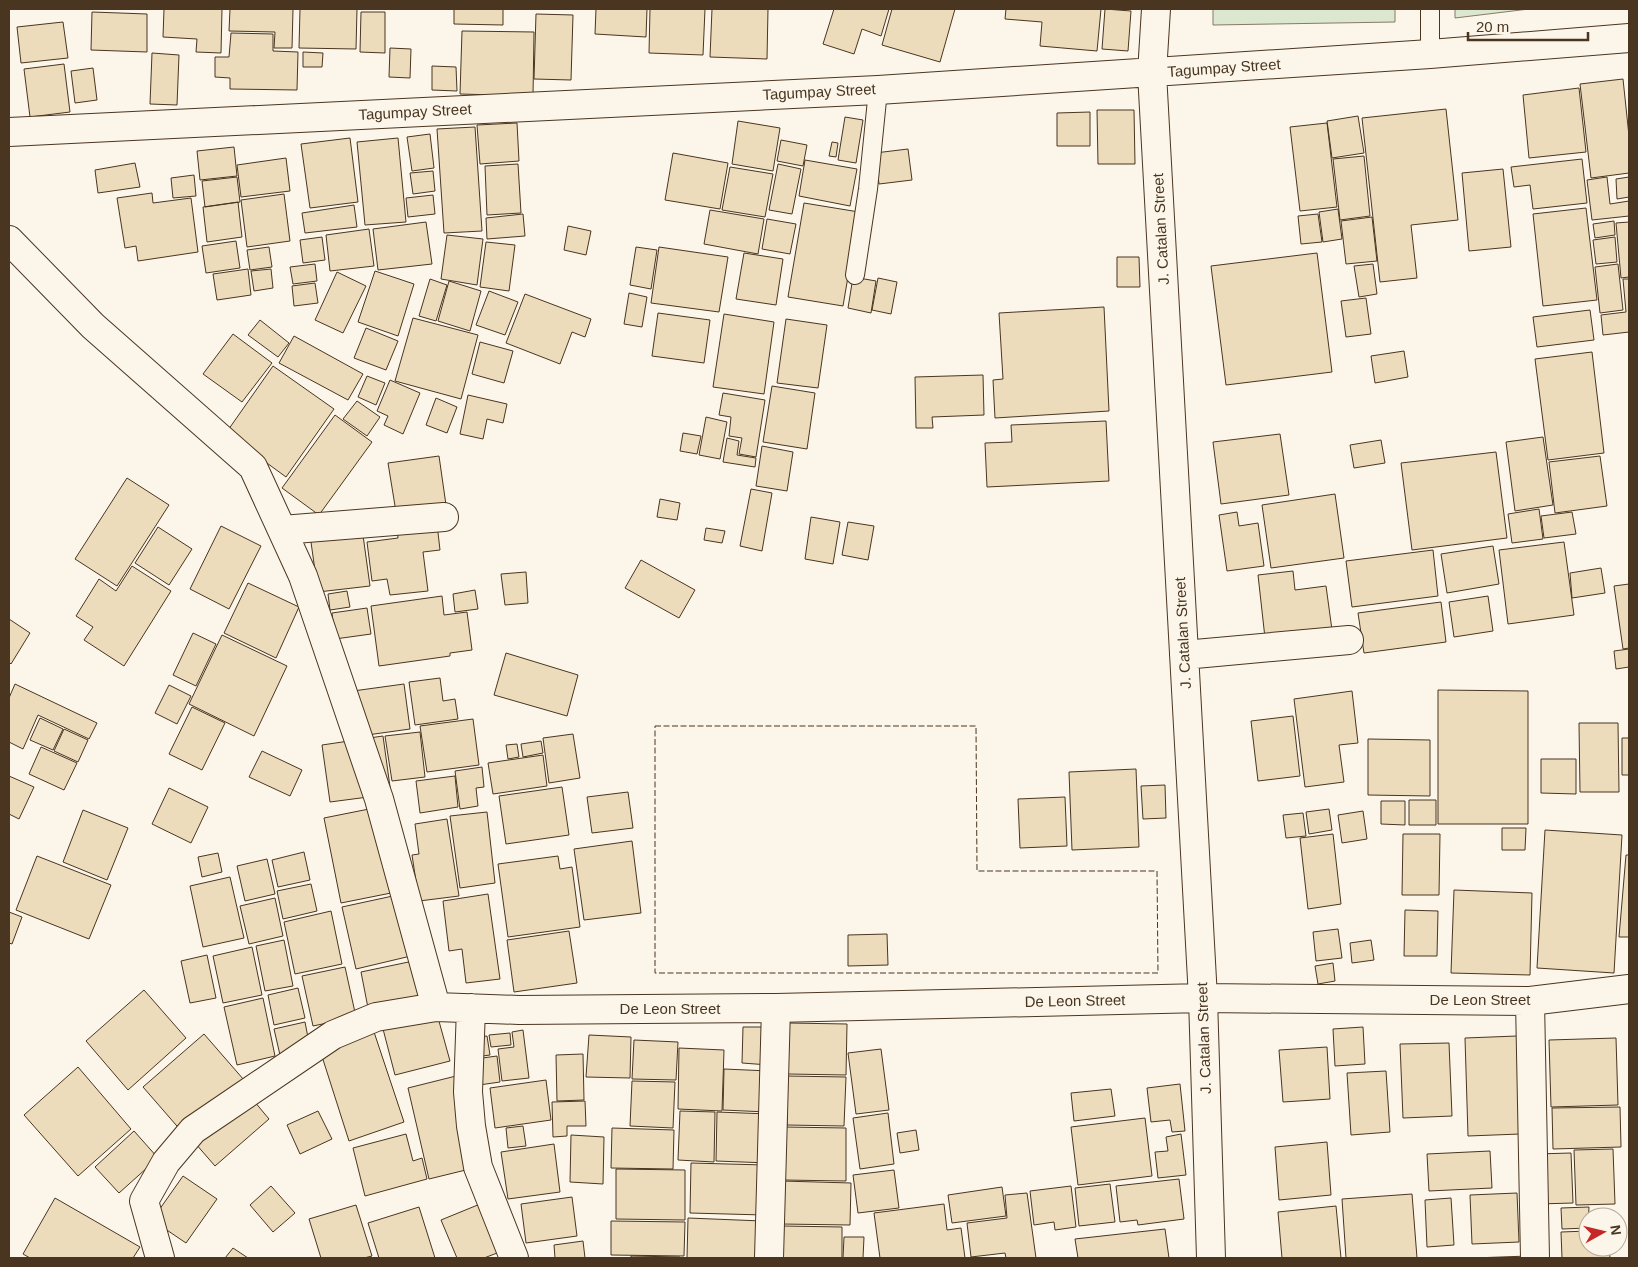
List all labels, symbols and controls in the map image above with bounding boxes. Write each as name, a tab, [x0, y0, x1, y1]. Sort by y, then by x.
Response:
scale bar	[1468, 10, 1588, 42]
text: 20 m	[1476, 18, 1509, 35]
street label: Tagumpay Street	[1167, 55, 1282, 80]
street label: Tagumpay Street	[762, 80, 877, 103]
street label: Tagumpay Street	[358, 100, 473, 123]
street label: J. Catalan Street	[1149, 172, 1172, 285]
street label: J. Catalan Street	[1171, 576, 1194, 689]
street label: J. Catalan Street	[1193, 981, 1214, 1094]
street label: De Leon Street	[1024, 991, 1126, 1010]
street label: De Leon Street	[1430, 991, 1531, 1008]
street label: De Leon Street	[620, 1000, 721, 1017]
north arrow	[1578, 1207, 1628, 1257]
text: N	[1607, 1224, 1625, 1236]

